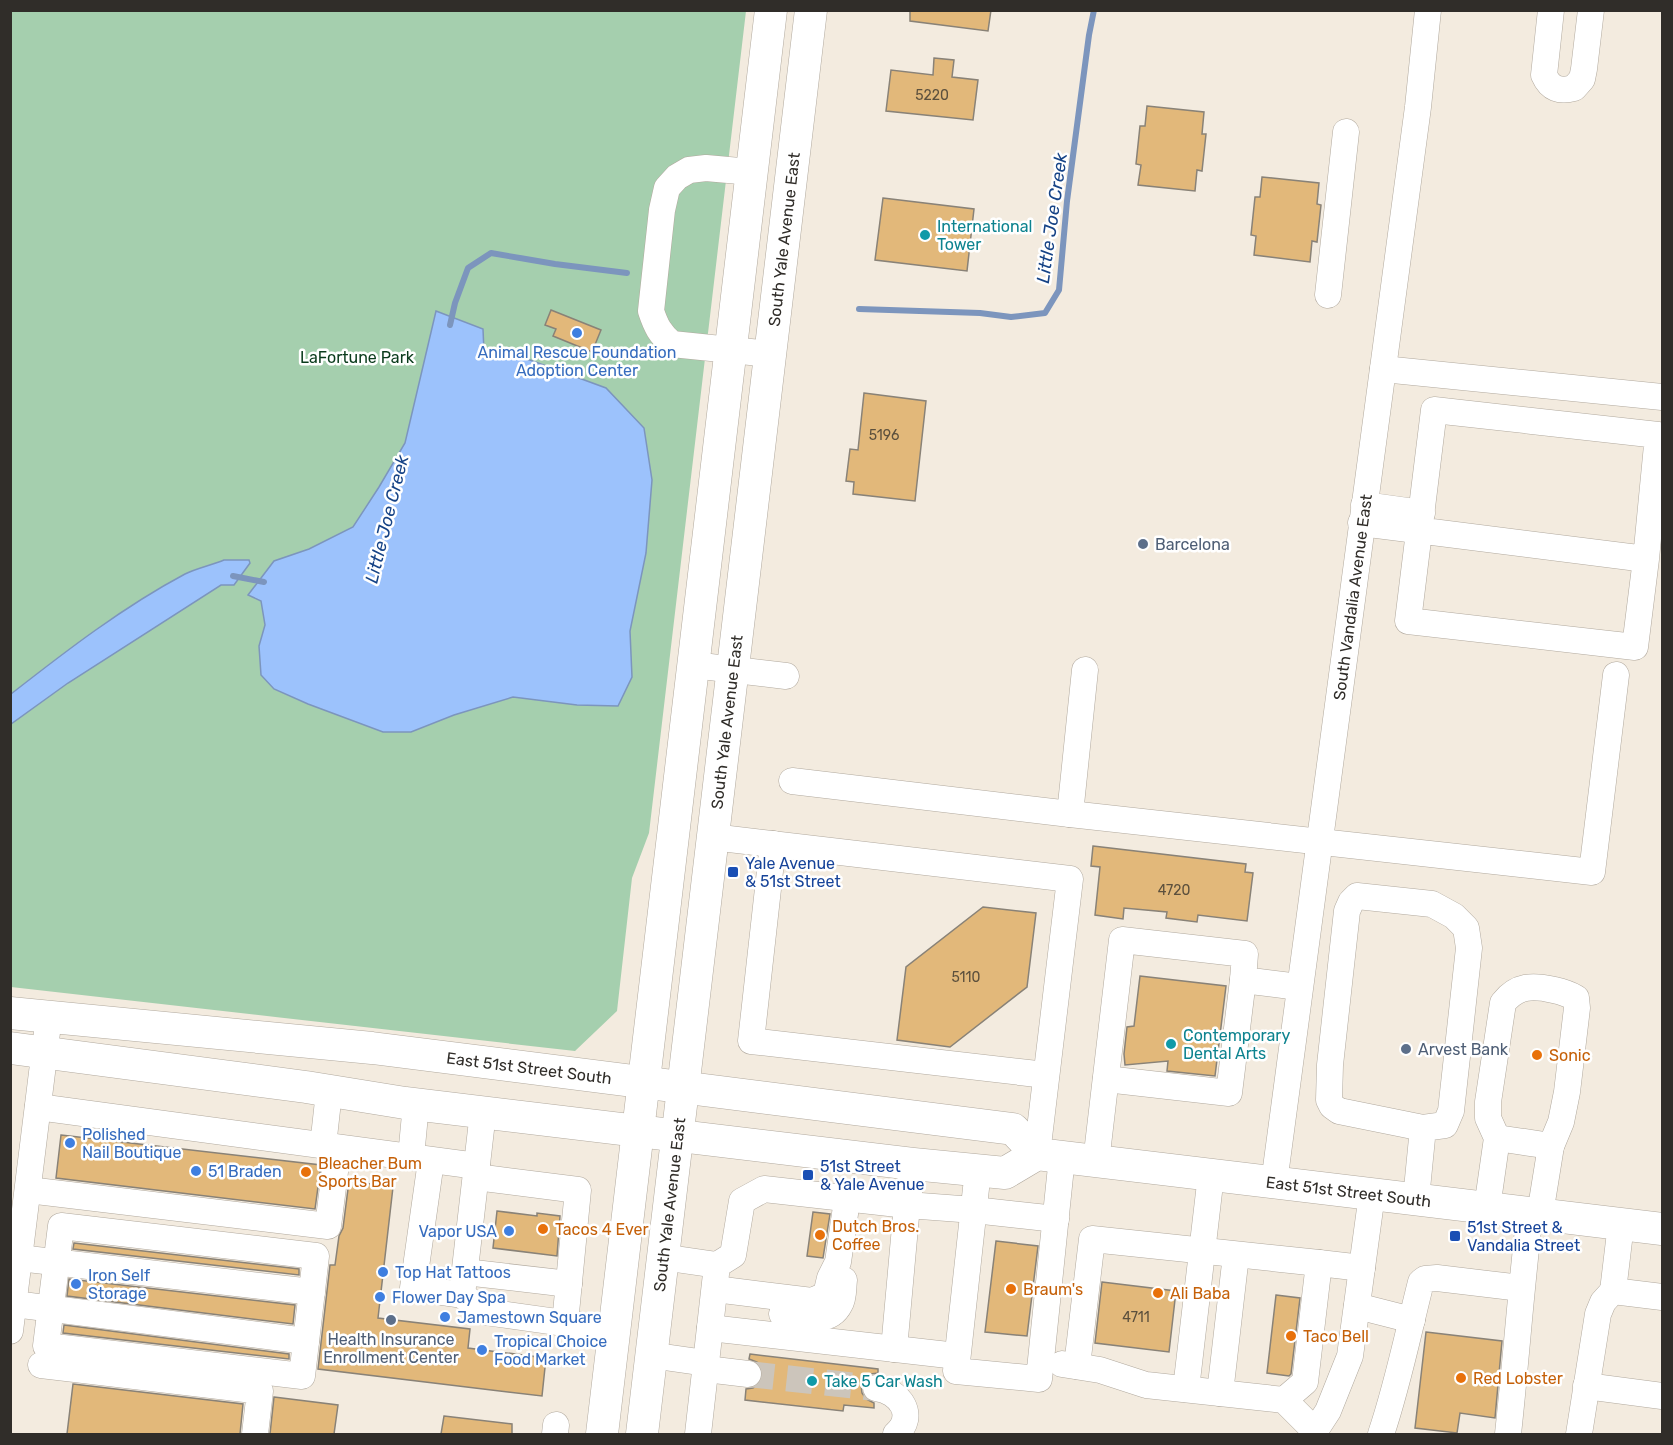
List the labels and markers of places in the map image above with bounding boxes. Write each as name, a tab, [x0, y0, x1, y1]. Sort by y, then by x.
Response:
place label: International Tower	[937, 217, 1032, 254]
marker: International Tower	[918, 228, 932, 242]
marker: Animal Rescue Foundation Adoption Center	[570, 326, 584, 340]
place label: Animal Rescue Foundation Adoption Center	[478, 343, 676, 380]
place label: Barcelona	[1155, 535, 1230, 554]
marker: Barcelona	[1136, 537, 1150, 551]
place label: Yale Avenue & 51st Street	[745, 854, 841, 891]
marker: Yale Avenue & 51st Street	[726, 865, 740, 879]
place label: Contemporary Dental Arts	[1183, 1026, 1290, 1063]
marker: Contemporary Dental Arts	[1164, 1037, 1178, 1051]
place label: Arvest Bank	[1418, 1040, 1509, 1059]
marker: Arvest Bank	[1399, 1042, 1413, 1056]
place label: Sonic	[1549, 1046, 1591, 1065]
marker: Sonic	[1530, 1048, 1544, 1062]
place label: Polished Nail Boutique	[82, 1125, 181, 1162]
marker: Polished Nail Boutique	[63, 1136, 77, 1150]
place label: Bleacher Bum Sports Bar	[318, 1154, 422, 1191]
place label: 51st Street & Yale Avenue	[820, 1157, 925, 1194]
place label: 51 Braden	[208, 1162, 282, 1181]
marker: 51 Braden	[189, 1164, 203, 1178]
marker: Bleacher Bum Sports Bar	[299, 1165, 313, 1179]
marker: 51st Street & Yale Avenue	[801, 1168, 815, 1182]
place label: Dutch Bros. Coffee	[832, 1217, 919, 1254]
place label: 51st Street & Vandalia Street	[1467, 1218, 1580, 1255]
place label: Tacos 4 Ever	[555, 1220, 649, 1239]
place label: Vapor USA	[419, 1222, 497, 1241]
marker: Tacos 4 Ever	[536, 1222, 550, 1236]
marker: Vapor USA	[502, 1224, 516, 1238]
marker: Dutch Bros. Coffee	[813, 1228, 827, 1242]
marker: 51st Street & Vandalia Street	[1448, 1229, 1462, 1243]
place label: Top Hat Tattoos	[395, 1263, 511, 1282]
marker: Top Hat Tattoos	[376, 1265, 390, 1279]
place label: Iron Self Storage	[88, 1266, 151, 1303]
marker: Iron Self Storage	[69, 1277, 83, 1291]
place label: Braum's	[1023, 1280, 1083, 1299]
marker: Braum's	[1004, 1282, 1018, 1296]
place label: Ali Baba	[1170, 1284, 1230, 1303]
marker: Ali Baba	[1151, 1286, 1165, 1300]
place label: Flower Day Spa	[392, 1288, 506, 1307]
marker: Flower Day Spa	[373, 1290, 387, 1304]
place label: Jamestown Square	[457, 1308, 602, 1327]
marker: Jamestown Square	[438, 1310, 452, 1324]
marker: Health Insurance Enrollment Center	[384, 1313, 398, 1327]
place label: Taco Bell	[1303, 1327, 1369, 1346]
marker: Taco Bell	[1284, 1329, 1298, 1343]
place label: Health Insurance Enrollment Center	[323, 1330, 459, 1367]
place label: Tropical Choice Food Market	[494, 1332, 607, 1369]
marker: Tropical Choice Food Market	[475, 1343, 489, 1357]
place label: Red Lobster	[1473, 1369, 1563, 1388]
marker: Red Lobster	[1454, 1371, 1468, 1385]
place label: Take 5 Car Wash	[824, 1372, 943, 1391]
marker: Take 5 Car Wash	[805, 1374, 819, 1388]

